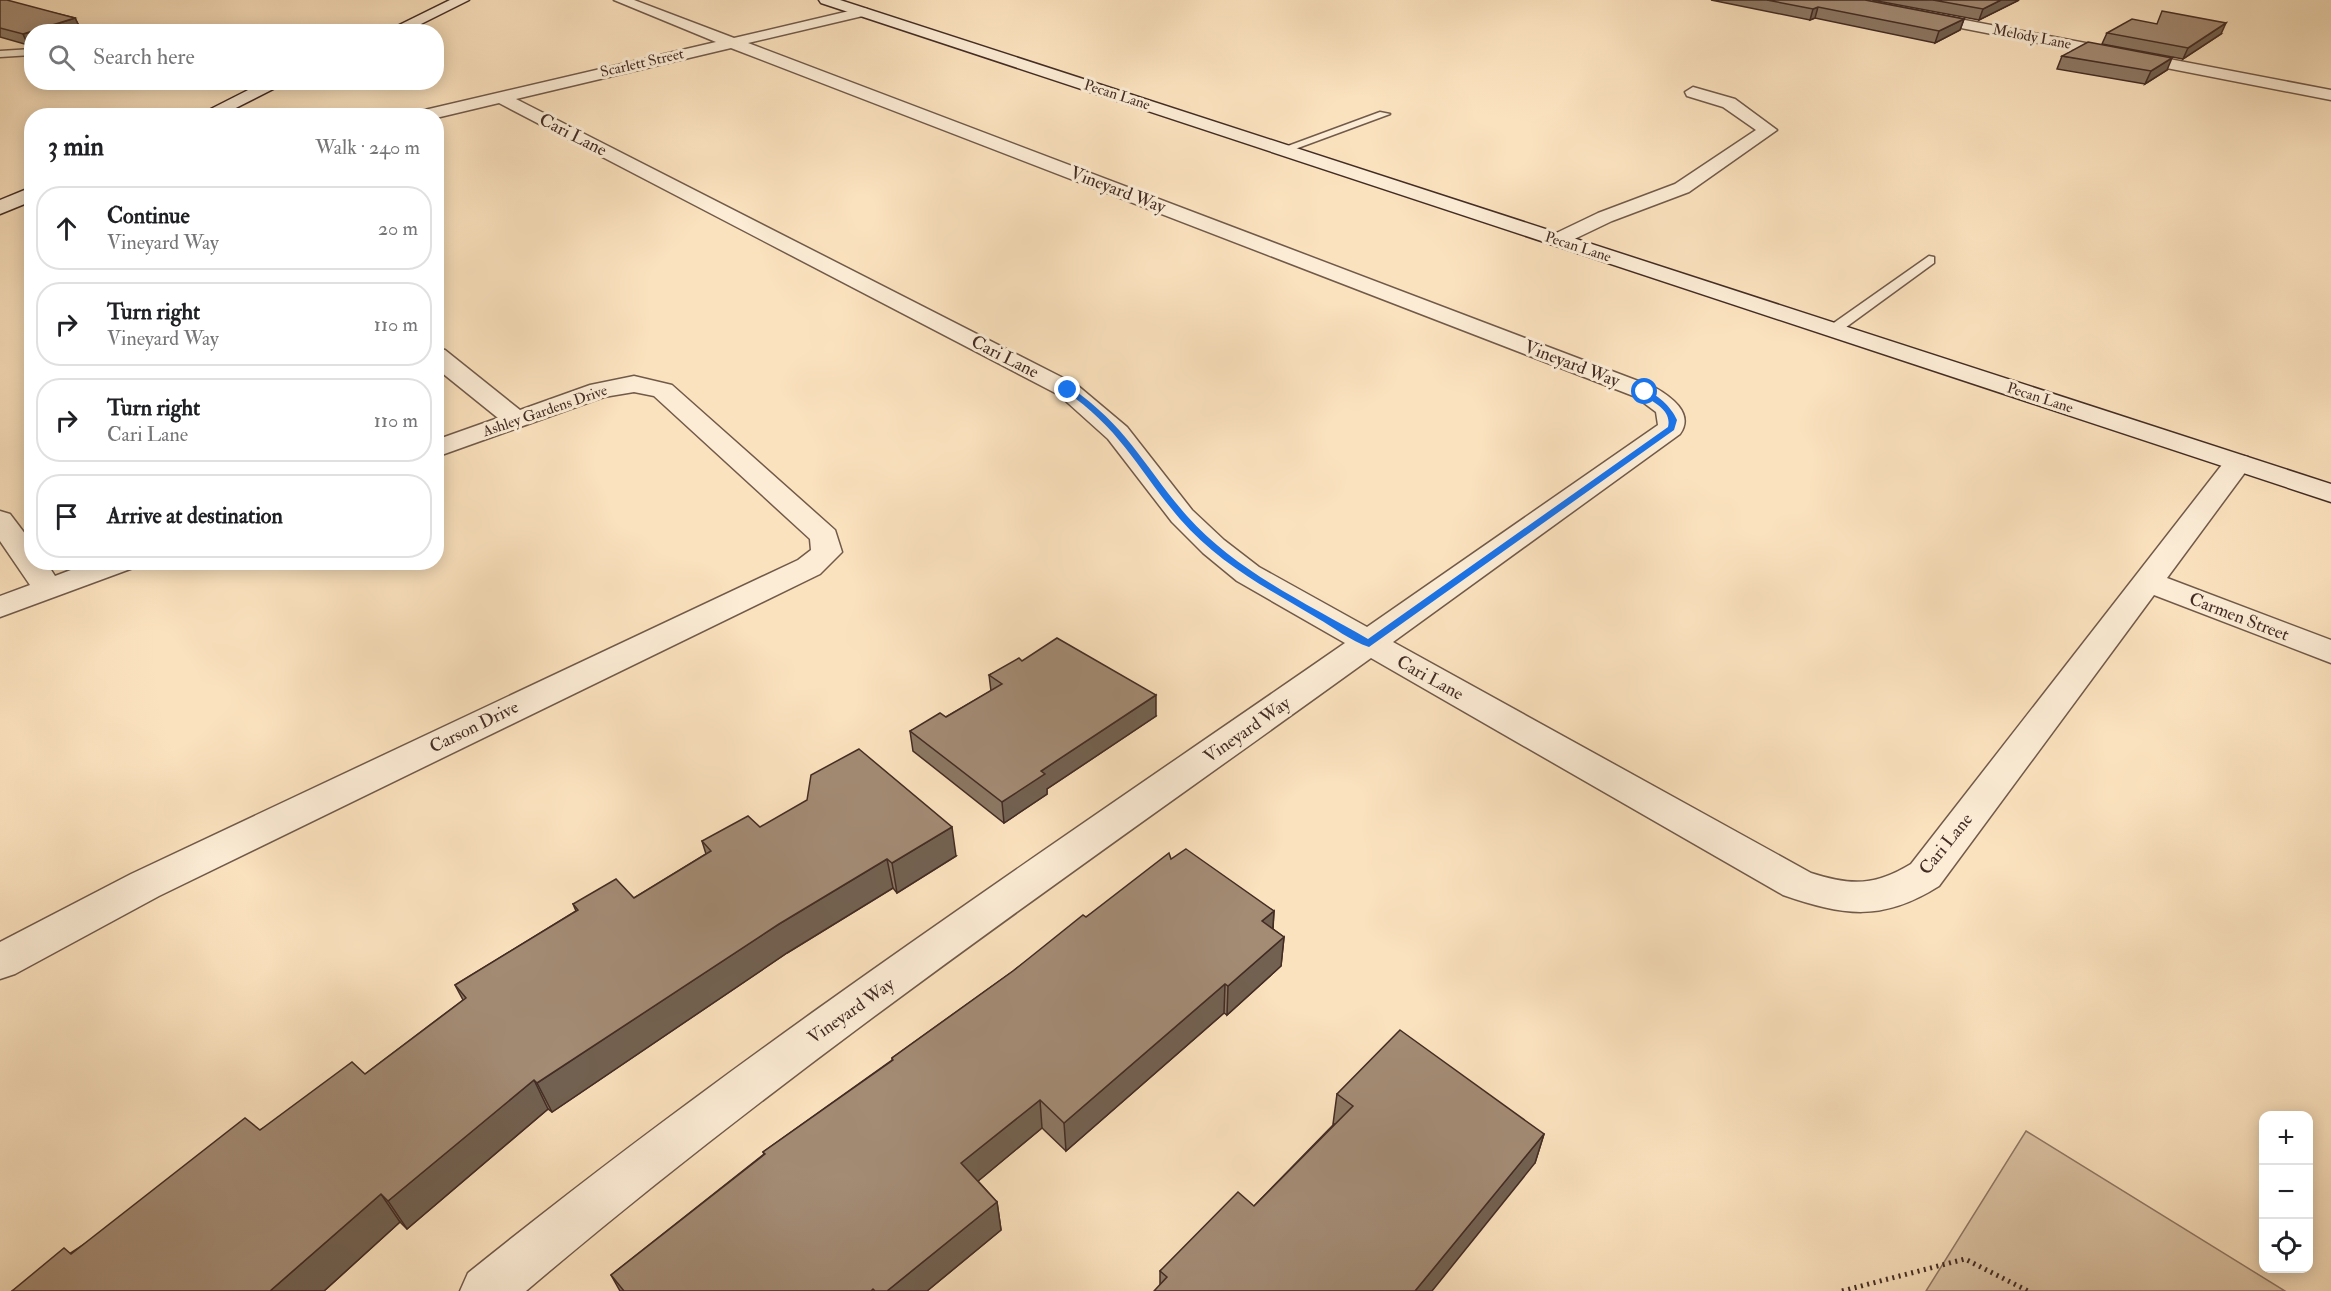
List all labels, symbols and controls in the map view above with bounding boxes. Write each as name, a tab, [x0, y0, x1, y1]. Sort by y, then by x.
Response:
street label: Melody Lane	[1991, 20, 2073, 54]
search box	[24, 24, 444, 90]
icon: search	[45, 41, 78, 74]
text: Search here	[93, 43, 195, 71]
street label: Scarlett Street	[598, 44, 686, 82]
street label: Pecan Lane	[1081, 75, 1153, 115]
street label: Cari Lane	[535, 108, 611, 162]
text: 3 min	[48, 131, 104, 163]
text: Walk · 240 m	[315, 135, 420, 160]
street label: Vineyard Way	[1067, 161, 1170, 219]
text: Continue	[107, 202, 190, 230]
icon: ahead	[50, 212, 83, 245]
text: 20 m	[378, 216, 418, 241]
street label: Pecan Lane	[1542, 227, 1614, 267]
text: Vineyard Way	[107, 230, 219, 255]
text: Turn right	[107, 298, 200, 326]
icon: right	[50, 308, 83, 341]
text: 110 m	[374, 312, 418, 337]
text: Vineyard Way	[107, 326, 219, 351]
street label: Cari Lane	[967, 330, 1043, 384]
street label: Vineyard Way	[1521, 335, 1624, 393]
route end	[1054, 376, 1080, 402]
route start	[1631, 378, 1657, 404]
street label: Pecan Lane	[2004, 378, 2076, 418]
street label: Ashley Gardens Drive	[479, 381, 610, 442]
text: Turn right	[107, 394, 200, 422]
icon: right	[50, 404, 83, 437]
text: 110 m	[374, 408, 418, 433]
text: Cari Lane	[107, 422, 188, 447]
icon: arrive	[50, 500, 83, 533]
text: Arrive at destination	[107, 502, 283, 530]
street label: Carmen Street	[2186, 587, 2292, 647]
street label: Cari Lane	[1392, 650, 1468, 706]
street label: Vineyard Way	[1199, 691, 1296, 768]
street label: Carson Drive	[426, 695, 523, 758]
street label: Cari Lane	[1914, 808, 1978, 880]
street label: Vineyard Way	[803, 972, 900, 1049]
map controls	[2259, 1111, 2313, 1273]
button: +	[2259, 1111, 2313, 1165]
button: −	[2259, 1165, 2313, 1219]
button: locate	[2259, 1219, 2313, 1273]

